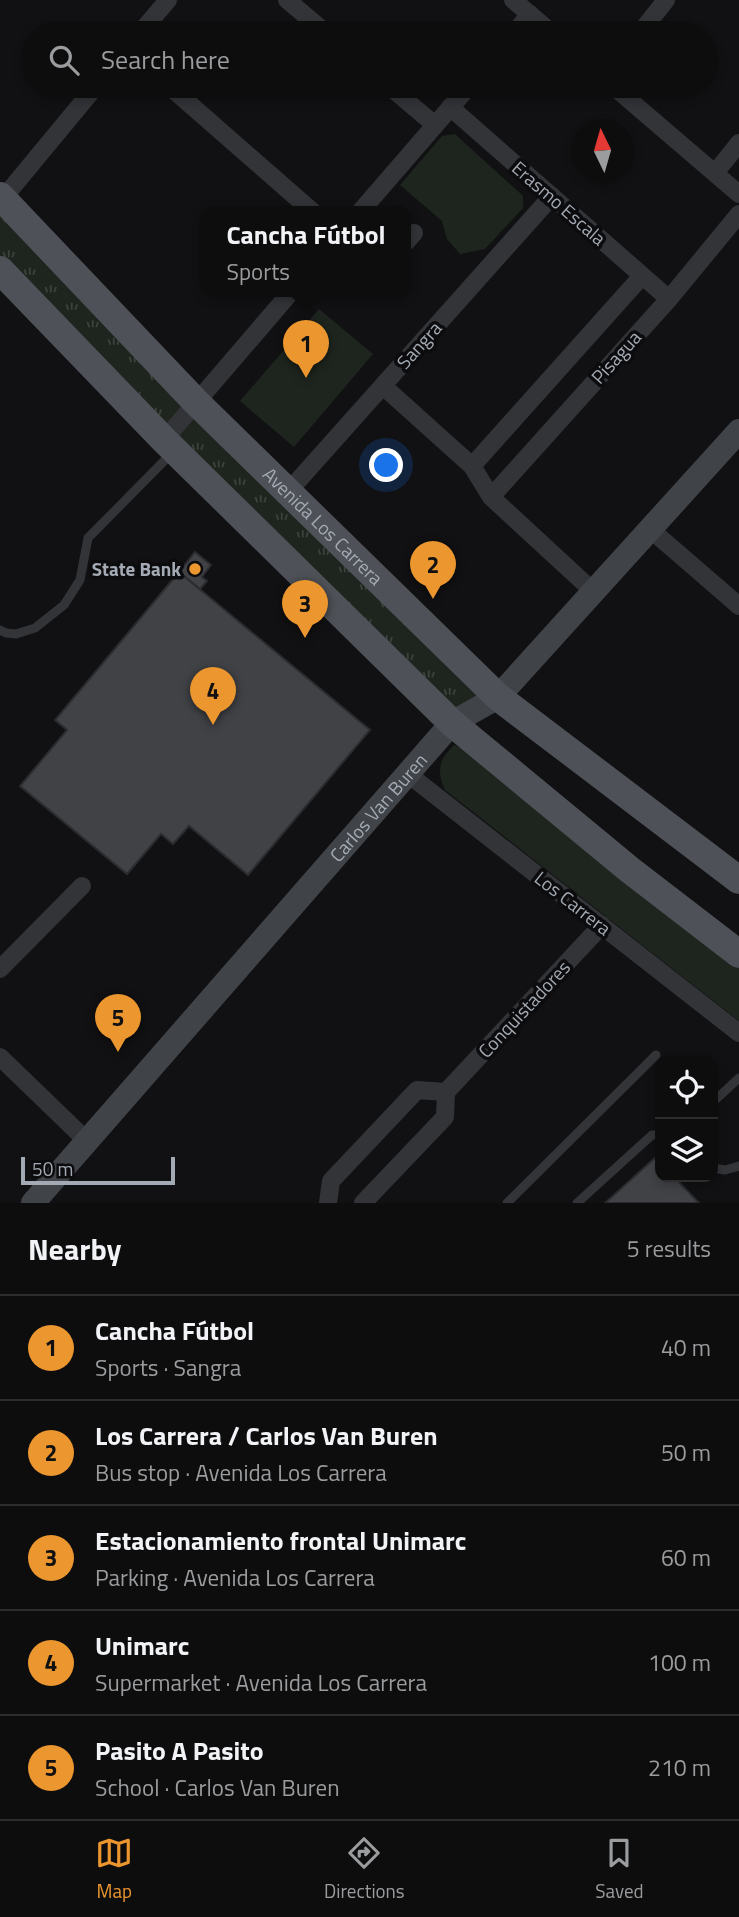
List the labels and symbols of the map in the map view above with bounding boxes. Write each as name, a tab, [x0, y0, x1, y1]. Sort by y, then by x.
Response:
north arrow	[571, 119, 634, 182]
street label: Erasmo Escala	[506, 153, 613, 252]
street label: Sangra	[389, 314, 448, 375]
pin: 1	[283, 320, 329, 378]
street label: Pisagua	[584, 323, 648, 390]
your location	[369, 448, 403, 482]
street label: Avenida Los Carrera	[257, 460, 391, 592]
pin: 2	[410, 541, 456, 599]
place label: State Bank	[92, 554, 181, 583]
marker: State Bank	[187, 561, 203, 577]
pin: 3	[282, 580, 328, 638]
pin: 4	[190, 667, 236, 725]
street label: Carlos Van Buren	[322, 746, 434, 868]
street label: Los Carrera	[529, 863, 618, 942]
street label: Conquistadores	[471, 953, 577, 1064]
pin: 5	[95, 994, 141, 1052]
scale bar	[21, 1154, 175, 1186]

